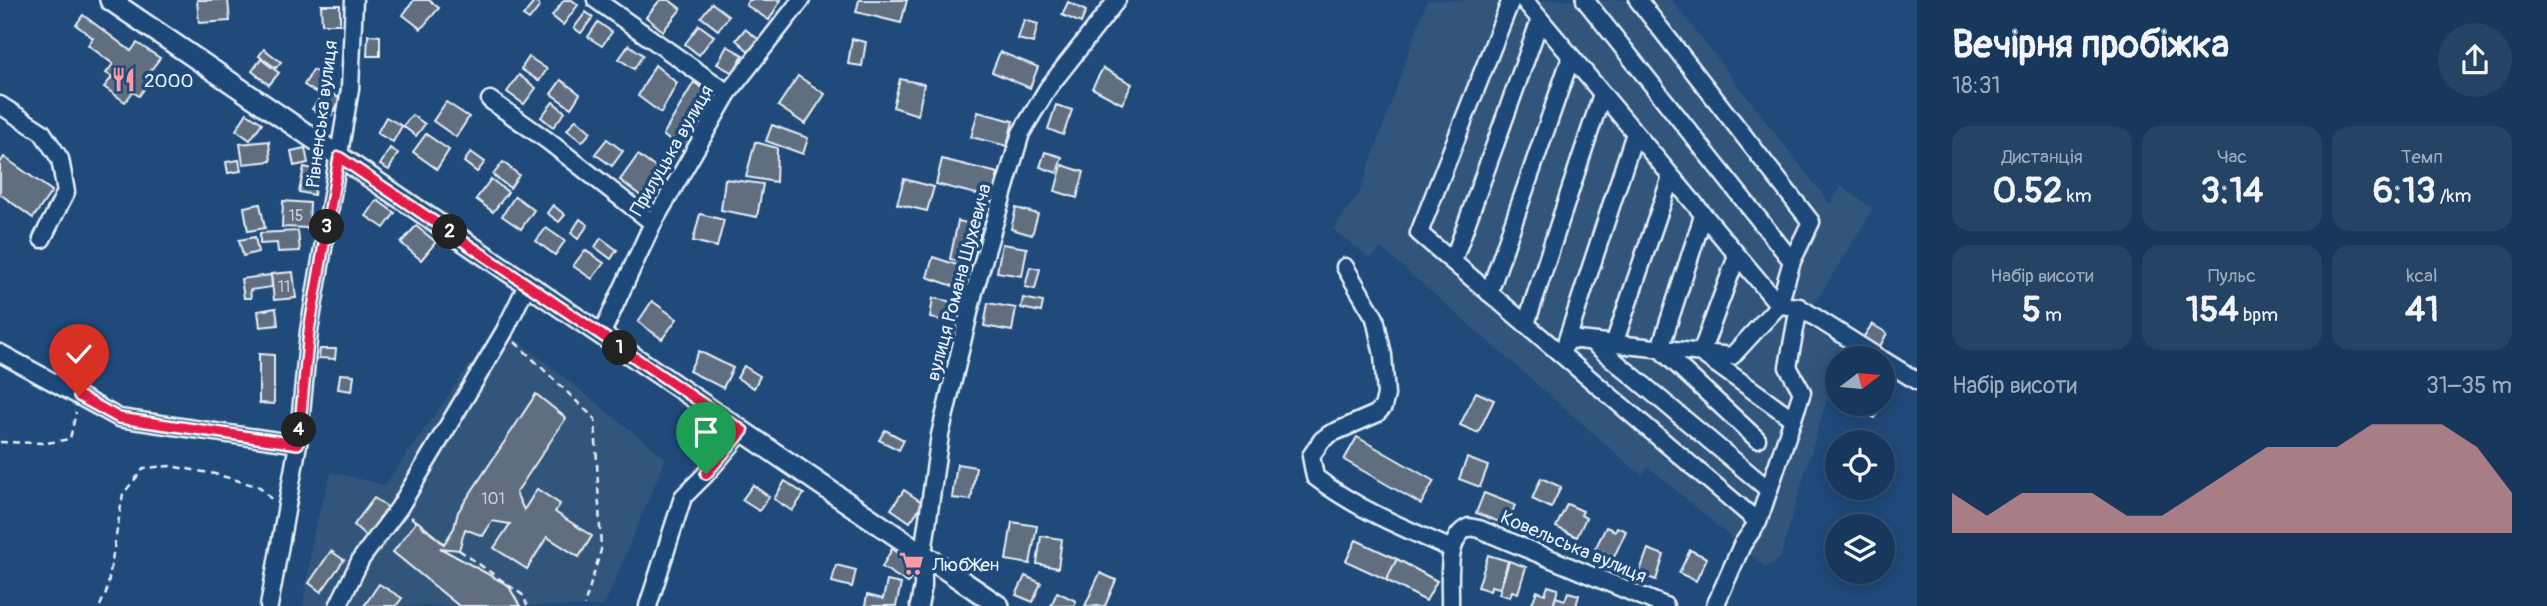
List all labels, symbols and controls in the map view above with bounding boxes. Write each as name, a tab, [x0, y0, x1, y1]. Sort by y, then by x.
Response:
text: Вечірня пробіжка	[1952, 21, 2229, 69]
button: share	[2438, 23, 2512, 97]
street label: Рівненська вулиця	[301, 39, 343, 189]
restaurant icon: 2000	[110, 66, 138, 94]
place label: 2000	[144, 69, 194, 93]
text: 18:31	[1952, 71, 2001, 100]
street label: Прилуцька вулиця	[625, 81, 719, 220]
text: Дистанція	[2001, 145, 2083, 169]
text: Час	[2217, 145, 2247, 169]
text: Темп	[2401, 145, 2443, 169]
text: 0.52	[1992, 169, 2063, 213]
text: 3:14	[2201, 169, 2263, 213]
text: 6:13	[2373, 169, 2436, 213]
street label: вулиця Романа Шухевича	[921, 181, 997, 383]
text: km	[2063, 184, 2092, 208]
text: /km	[2436, 184, 2471, 208]
house number: 15	[289, 206, 303, 226]
pin: 3	[310, 210, 344, 244]
text: 3	[321, 214, 332, 238]
pin: 2	[433, 215, 468, 250]
text: 2	[444, 219, 455, 243]
text: Набір висоти	[1990, 264, 2094, 288]
text: Пульс	[2208, 264, 2256, 288]
text: kcal	[2407, 264, 2437, 288]
house number: 11	[278, 277, 290, 297]
text: 5	[2022, 288, 2041, 332]
text: 154	[2186, 288, 2239, 332]
text: 41	[2405, 288, 2439, 332]
text: m	[2041, 303, 2062, 327]
text: bpm	[2239, 303, 2278, 327]
pin	[49, 324, 109, 396]
pin: 1	[602, 330, 638, 366]
icon: check	[60, 335, 98, 373]
text: 1	[616, 335, 623, 359]
north arrow	[1825, 346, 1895, 416]
map controls	[1825, 346, 1895, 584]
text: Набір висоти	[1952, 371, 2077, 400]
text: 31–35 m	[2426, 371, 2512, 400]
pin	[676, 402, 736, 474]
pin: 4	[282, 412, 316, 448]
icon: arrive	[687, 413, 725, 451]
text: 4	[293, 417, 304, 441]
button: locate	[1825, 430, 1895, 500]
house number: 101	[481, 489, 505, 509]
street label: Ковельська вулиця	[1497, 505, 1650, 589]
button: layers	[1825, 514, 1895, 584]
supermarket icon: ЛюбЖен	[898, 550, 926, 578]
place label: ЛюбЖен	[931, 553, 999, 577]

